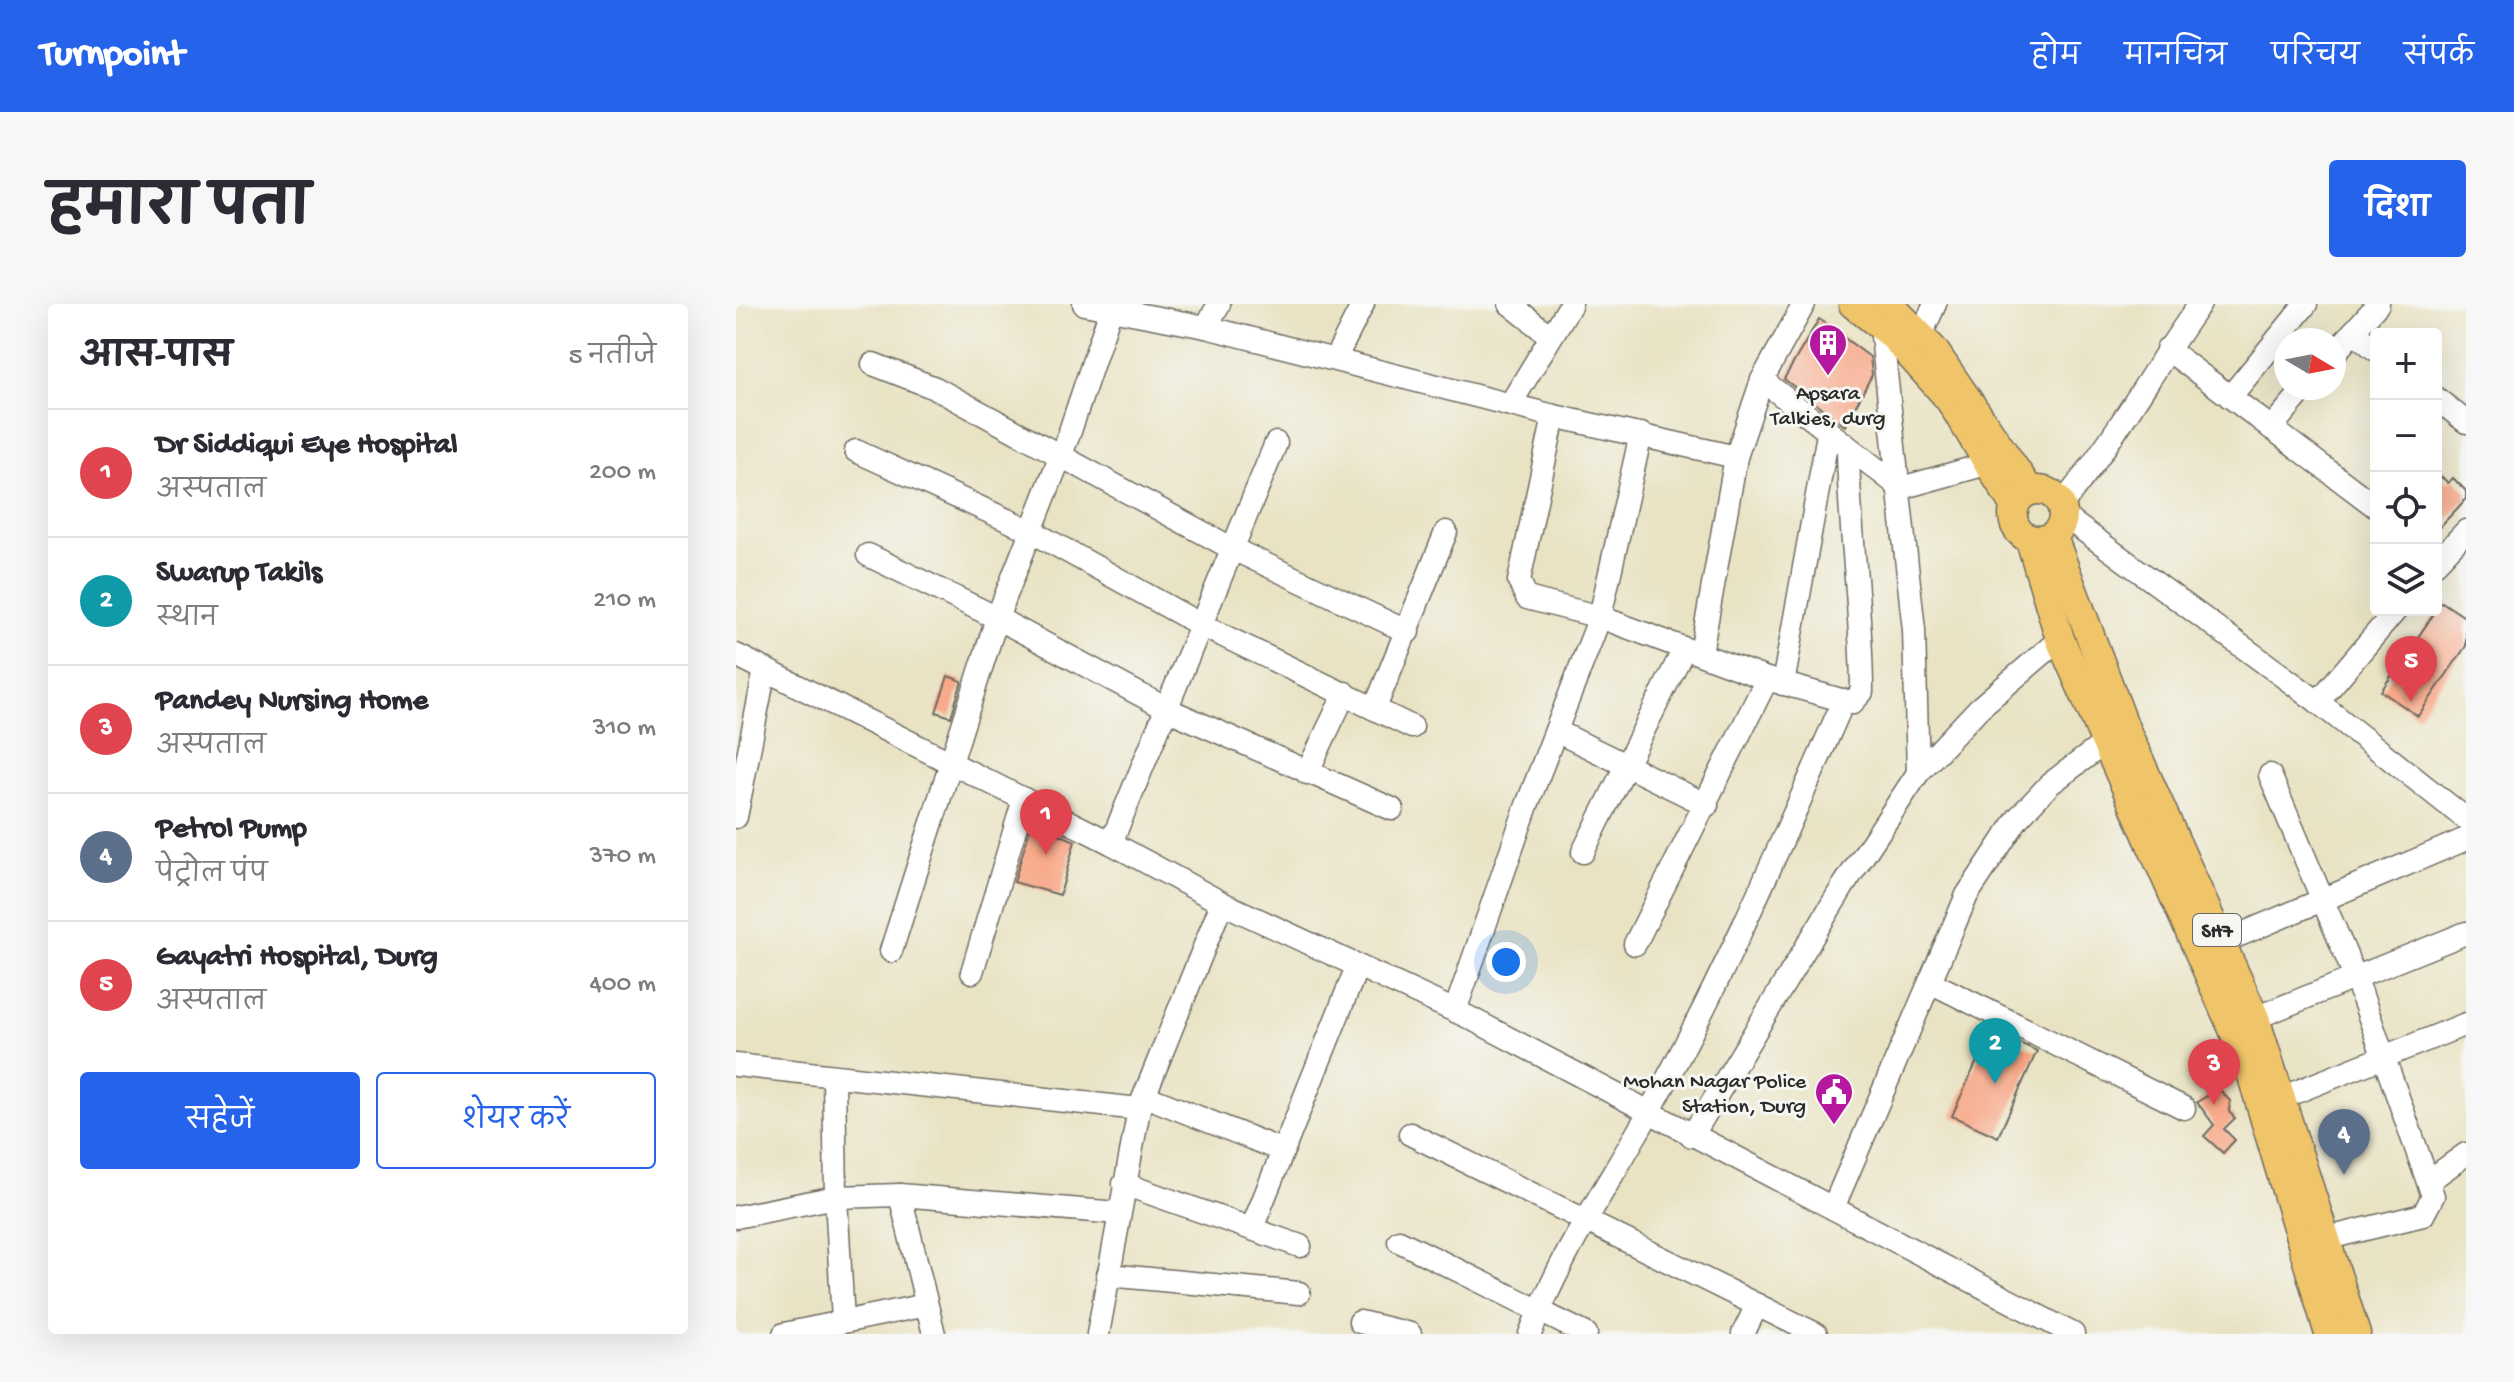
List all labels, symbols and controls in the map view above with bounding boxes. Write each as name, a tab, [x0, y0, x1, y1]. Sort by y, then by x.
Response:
text: Turnpoint	[40, 34, 184, 78]
text: होम	[2031, 42, 2080, 75]
text: मानचित्र	[2124, 42, 2227, 75]
text: परिचय	[2271, 42, 2360, 75]
text: संपर्क	[2404, 42, 2474, 75]
button: दिशा	[2329, 160, 2466, 257]
text: हमारा पता	[48, 180, 310, 246]
building icon: Apsara Talkies, durg	[1807, 322, 1849, 377]
north arrow	[2274, 328, 2346, 400]
map controls	[2370, 328, 2442, 616]
button: +	[2370, 328, 2442, 400]
text: आस-पास	[80, 339, 232, 379]
text: 5 नतीजे	[569, 343, 656, 374]
place label: Apsara Talkies, durg	[1768, 382, 1886, 433]
button: −	[2370, 400, 2442, 472]
text: Dr Siddiqui Eye Hospital	[156, 429, 458, 464]
text: 1	[101, 458, 111, 489]
text: 200 m	[589, 458, 656, 489]
button: locate	[2370, 472, 2442, 544]
text: अस्पताल	[156, 477, 266, 508]
button: layers	[2370, 544, 2442, 616]
text: Swarup Takils	[156, 557, 322, 592]
text: 2	[100, 586, 112, 617]
text: 210 m	[593, 586, 656, 617]
text: स्थान	[156, 605, 218, 636]
pin: 5	[2385, 636, 2437, 702]
text: Pandey Nursing Home	[156, 685, 428, 720]
text: 3	[99, 714, 113, 745]
text: 310 m	[593, 714, 656, 745]
text: अस्पताल	[156, 733, 266, 764]
pin: 1	[1020, 789, 1072, 855]
text: Petrol Pump	[156, 813, 307, 848]
text: 4	[100, 842, 112, 873]
text: 370 m	[590, 842, 656, 873]
text: पेट्रोल पंप	[156, 861, 268, 892]
road number: SH7	[2193, 914, 2241, 946]
text: Gayatri Hospital, Durg	[156, 941, 438, 976]
your location	[1486, 942, 1526, 982]
text: 5	[99, 970, 113, 1001]
text: 400 m	[590, 970, 656, 1001]
text: अस्पताल	[156, 989, 266, 1020]
pin: 2	[1969, 1018, 2021, 1084]
pin: 3	[2188, 1039, 2240, 1105]
place label: Mohan Nagar Police Station, Durg	[1623, 1070, 1807, 1121]
public building icon: Mohan Nagar Police Station, Durg	[1813, 1071, 1855, 1126]
button: सहेजें	[80, 1072, 360, 1169]
button: शेयर करें	[376, 1072, 656, 1169]
pin: 4	[2318, 1109, 2370, 1175]

